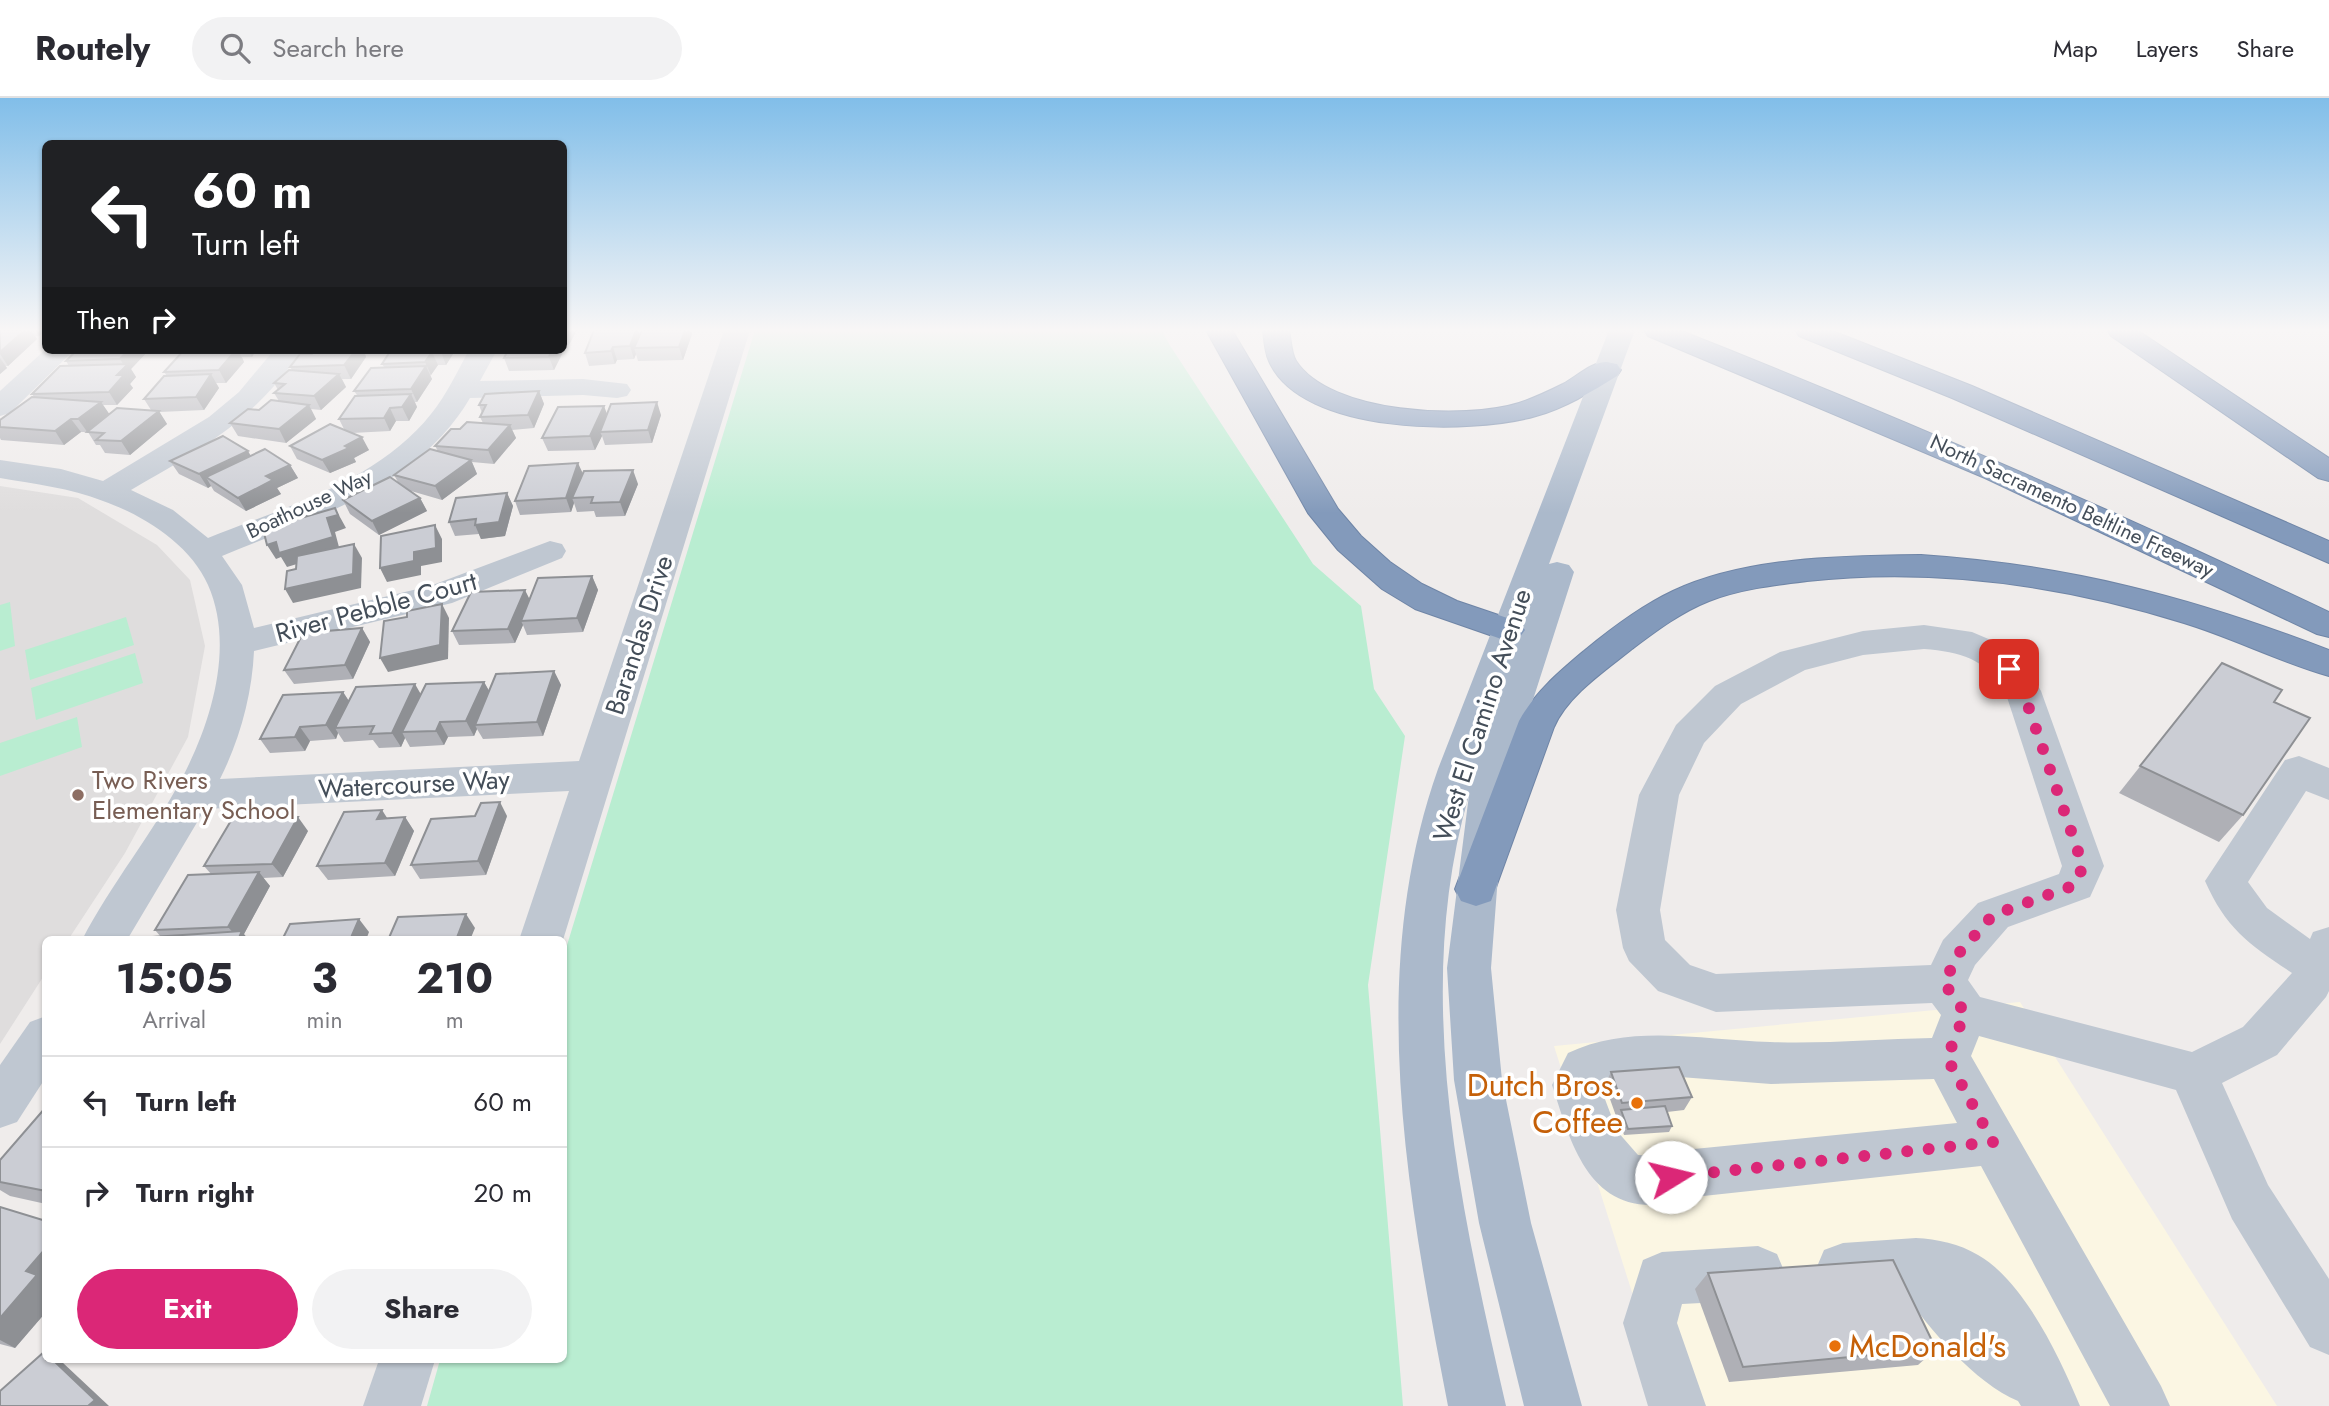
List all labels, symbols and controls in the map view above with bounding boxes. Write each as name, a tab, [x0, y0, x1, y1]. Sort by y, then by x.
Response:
search box	[192, 17, 682, 80]
text: Routely	[35, 25, 150, 72]
icon: search	[216, 29, 254, 67]
text: Search here	[272, 29, 404, 67]
text: Map	[2053, 31, 2098, 66]
text: Layers	[2136, 31, 2198, 66]
text: Share	[2236, 31, 2294, 66]
text: 60 m	[192, 156, 312, 226]
icon: left	[77, 168, 168, 259]
text: Turn left	[192, 221, 299, 267]
text: Then	[77, 301, 130, 339]
icon: right	[144, 301, 182, 339]
street label: North Sacramento Beltline Freeway	[1925, 427, 2219, 585]
street label: Boathouse Way	[241, 461, 377, 546]
street label: Barandas Drive	[595, 550, 683, 720]
street label: River Pebble Court	[271, 562, 482, 652]
street label: West El Camino Avenue	[1423, 584, 1541, 846]
pin	[1979, 639, 2039, 699]
icon: arrive	[1990, 650, 2028, 688]
street label: Watercourse Way	[317, 760, 511, 808]
place label: Two Rivers Elementary School	[92, 761, 295, 829]
marker: Two Rivers Elementary School	[70, 787, 86, 803]
text: 15:05	[116, 948, 233, 1009]
text: 3	[312, 948, 338, 1009]
text: 210	[416, 948, 493, 1009]
text: Arrival	[143, 1003, 206, 1037]
text: min	[307, 1003, 343, 1037]
text: m	[446, 1003, 464, 1037]
place label: Dutch Bros. Coffee	[1467, 1062, 1623, 1145]
icon: left	[77, 1083, 115, 1121]
text: Turn left	[136, 1083, 236, 1121]
text: 60 m	[473, 1083, 532, 1121]
marker: Dutch Bros. Coffee	[1629, 1095, 1645, 1111]
position arrow	[1634, 1140, 1708, 1214]
icon: right	[77, 1174, 115, 1212]
text: Turn right	[136, 1174, 254, 1212]
text: 20 m	[474, 1174, 532, 1212]
button: Exit	[77, 1269, 298, 1349]
button: Share	[312, 1269, 532, 1349]
place label: McDonald's	[1849, 1323, 2006, 1369]
marker: McDonald's	[1827, 1338, 1843, 1354]

